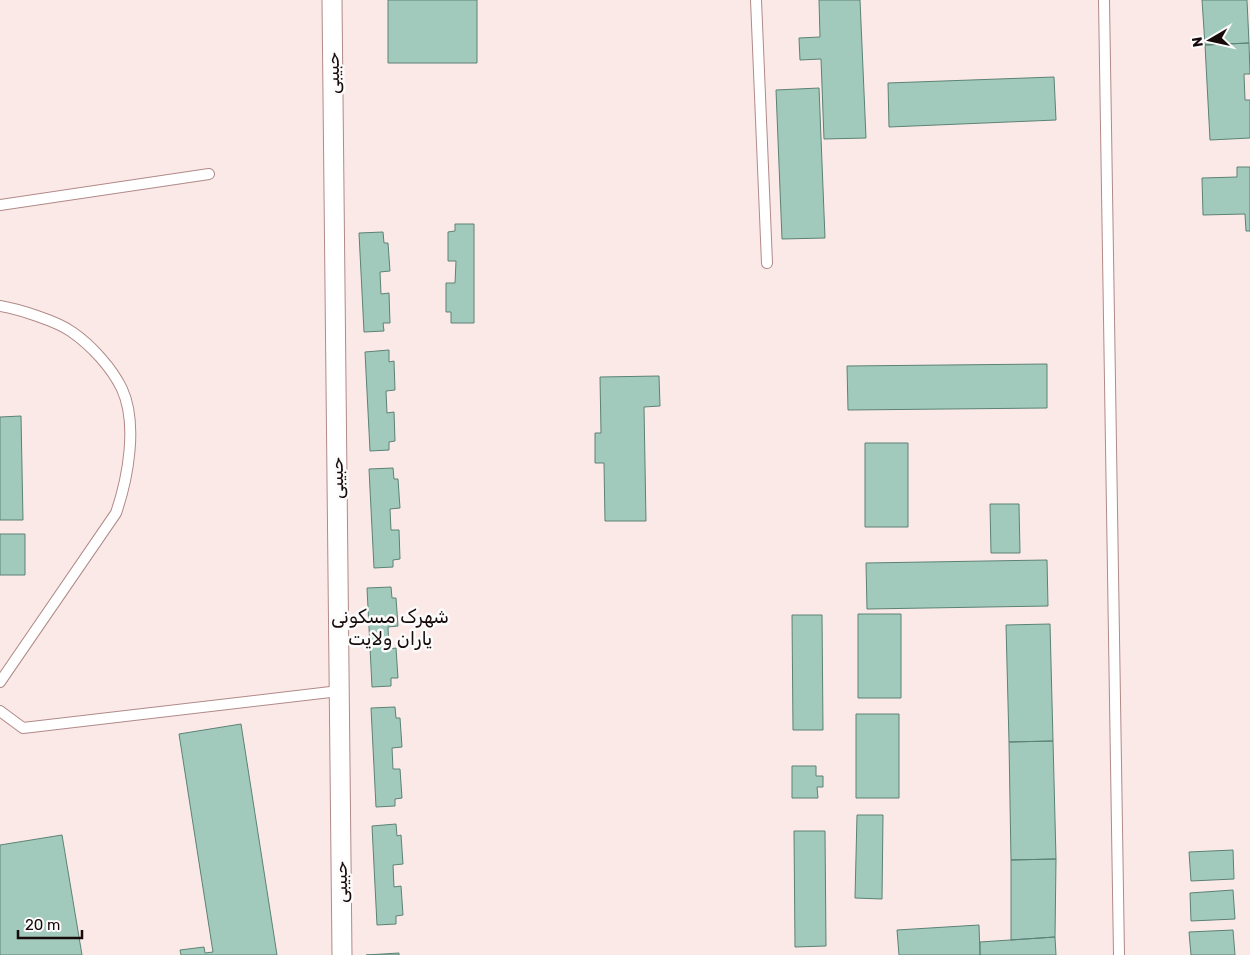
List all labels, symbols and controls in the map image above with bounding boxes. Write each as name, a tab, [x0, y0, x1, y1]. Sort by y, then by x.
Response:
north arrow	[1185, 15, 1235, 65]
text: N	[1188, 36, 1207, 48]
street label: حبیبی	[322, 52, 344, 94]
street label: حبیبی	[326, 457, 348, 499]
district label: شهرک مسکونی یاران ولایت	[331, 605, 449, 650]
street label: حبیبی	[330, 861, 352, 903]
scale bar	[18, 908, 81, 940]
text: 20 m	[25, 916, 60, 934]

